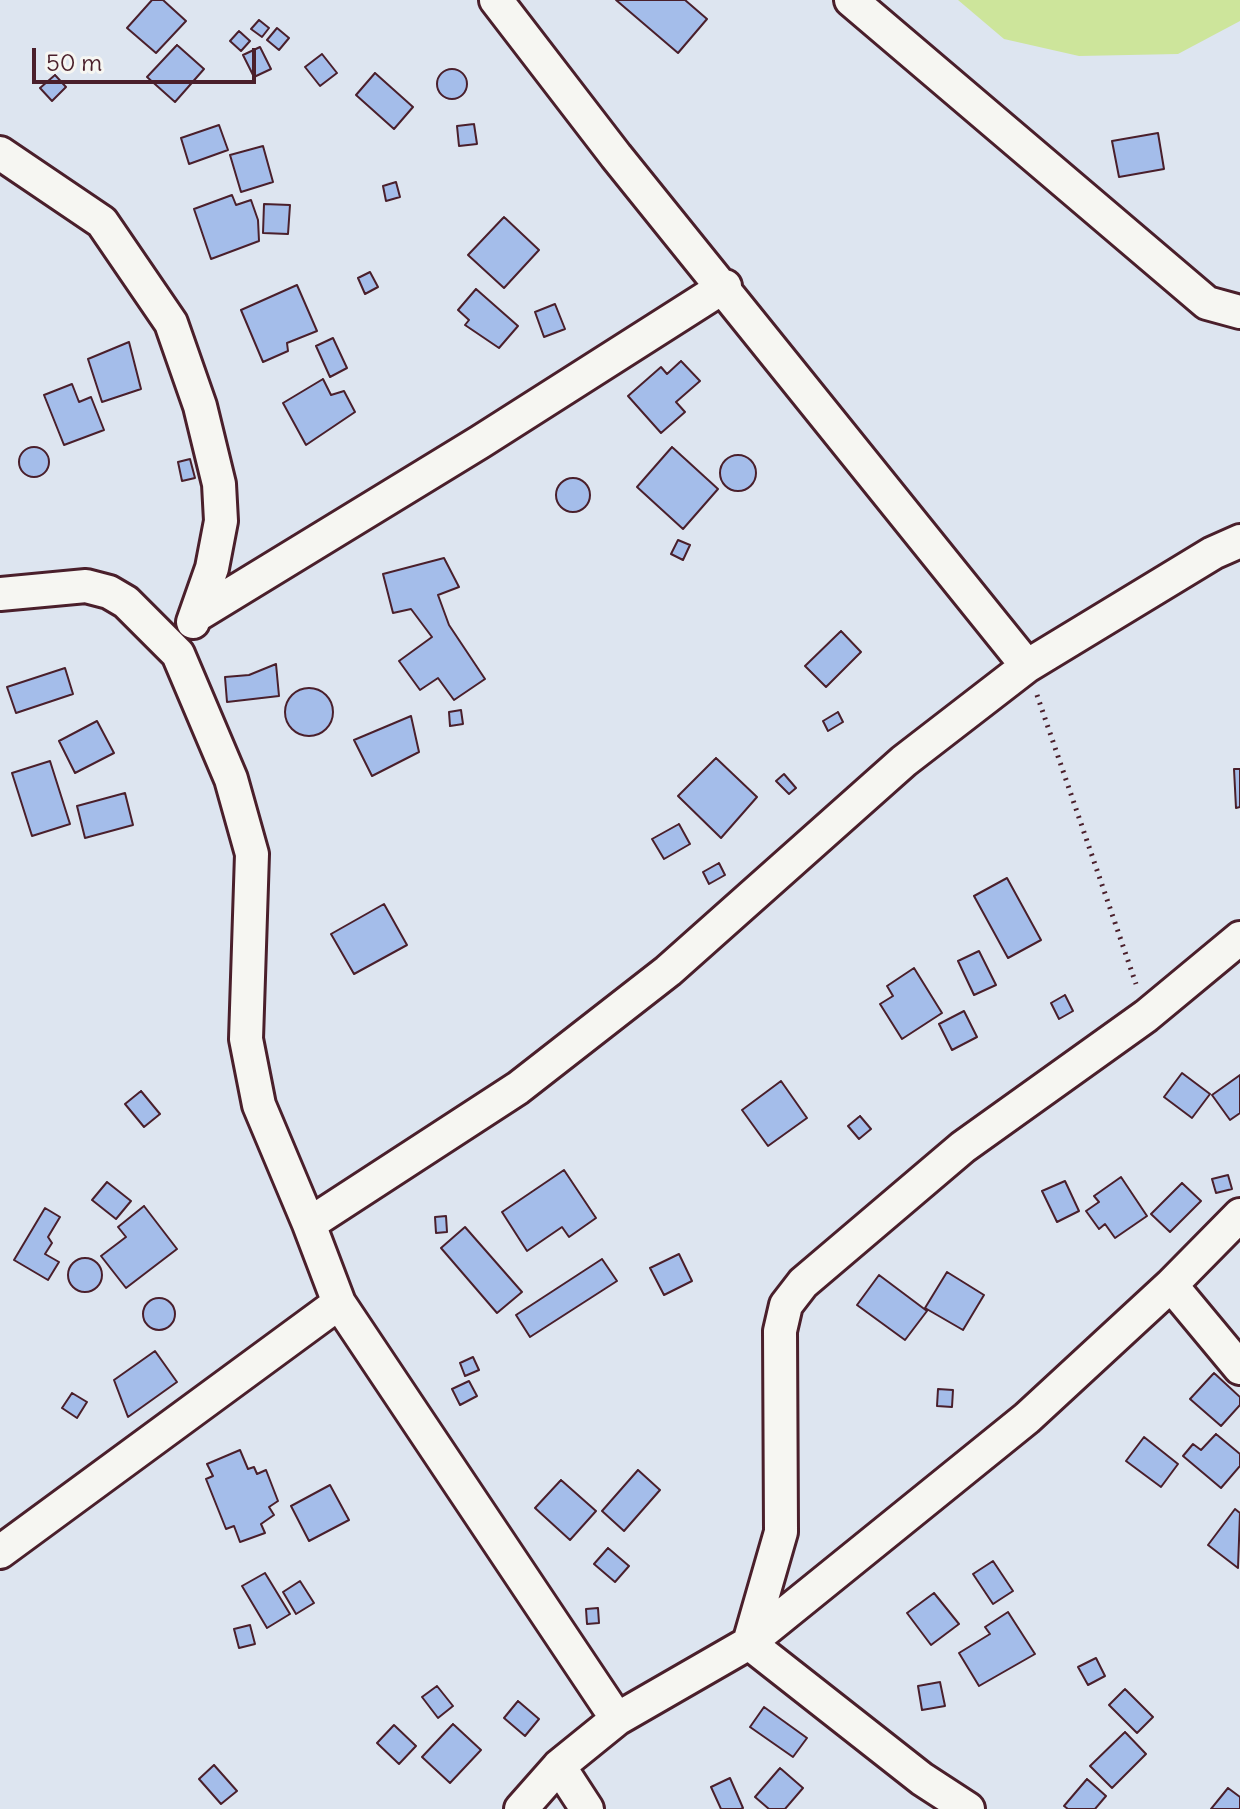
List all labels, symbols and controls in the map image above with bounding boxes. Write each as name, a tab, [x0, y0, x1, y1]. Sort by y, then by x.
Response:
scale bar	[36, 32, 260, 82]
text: 50 m	[46, 47, 102, 77]

